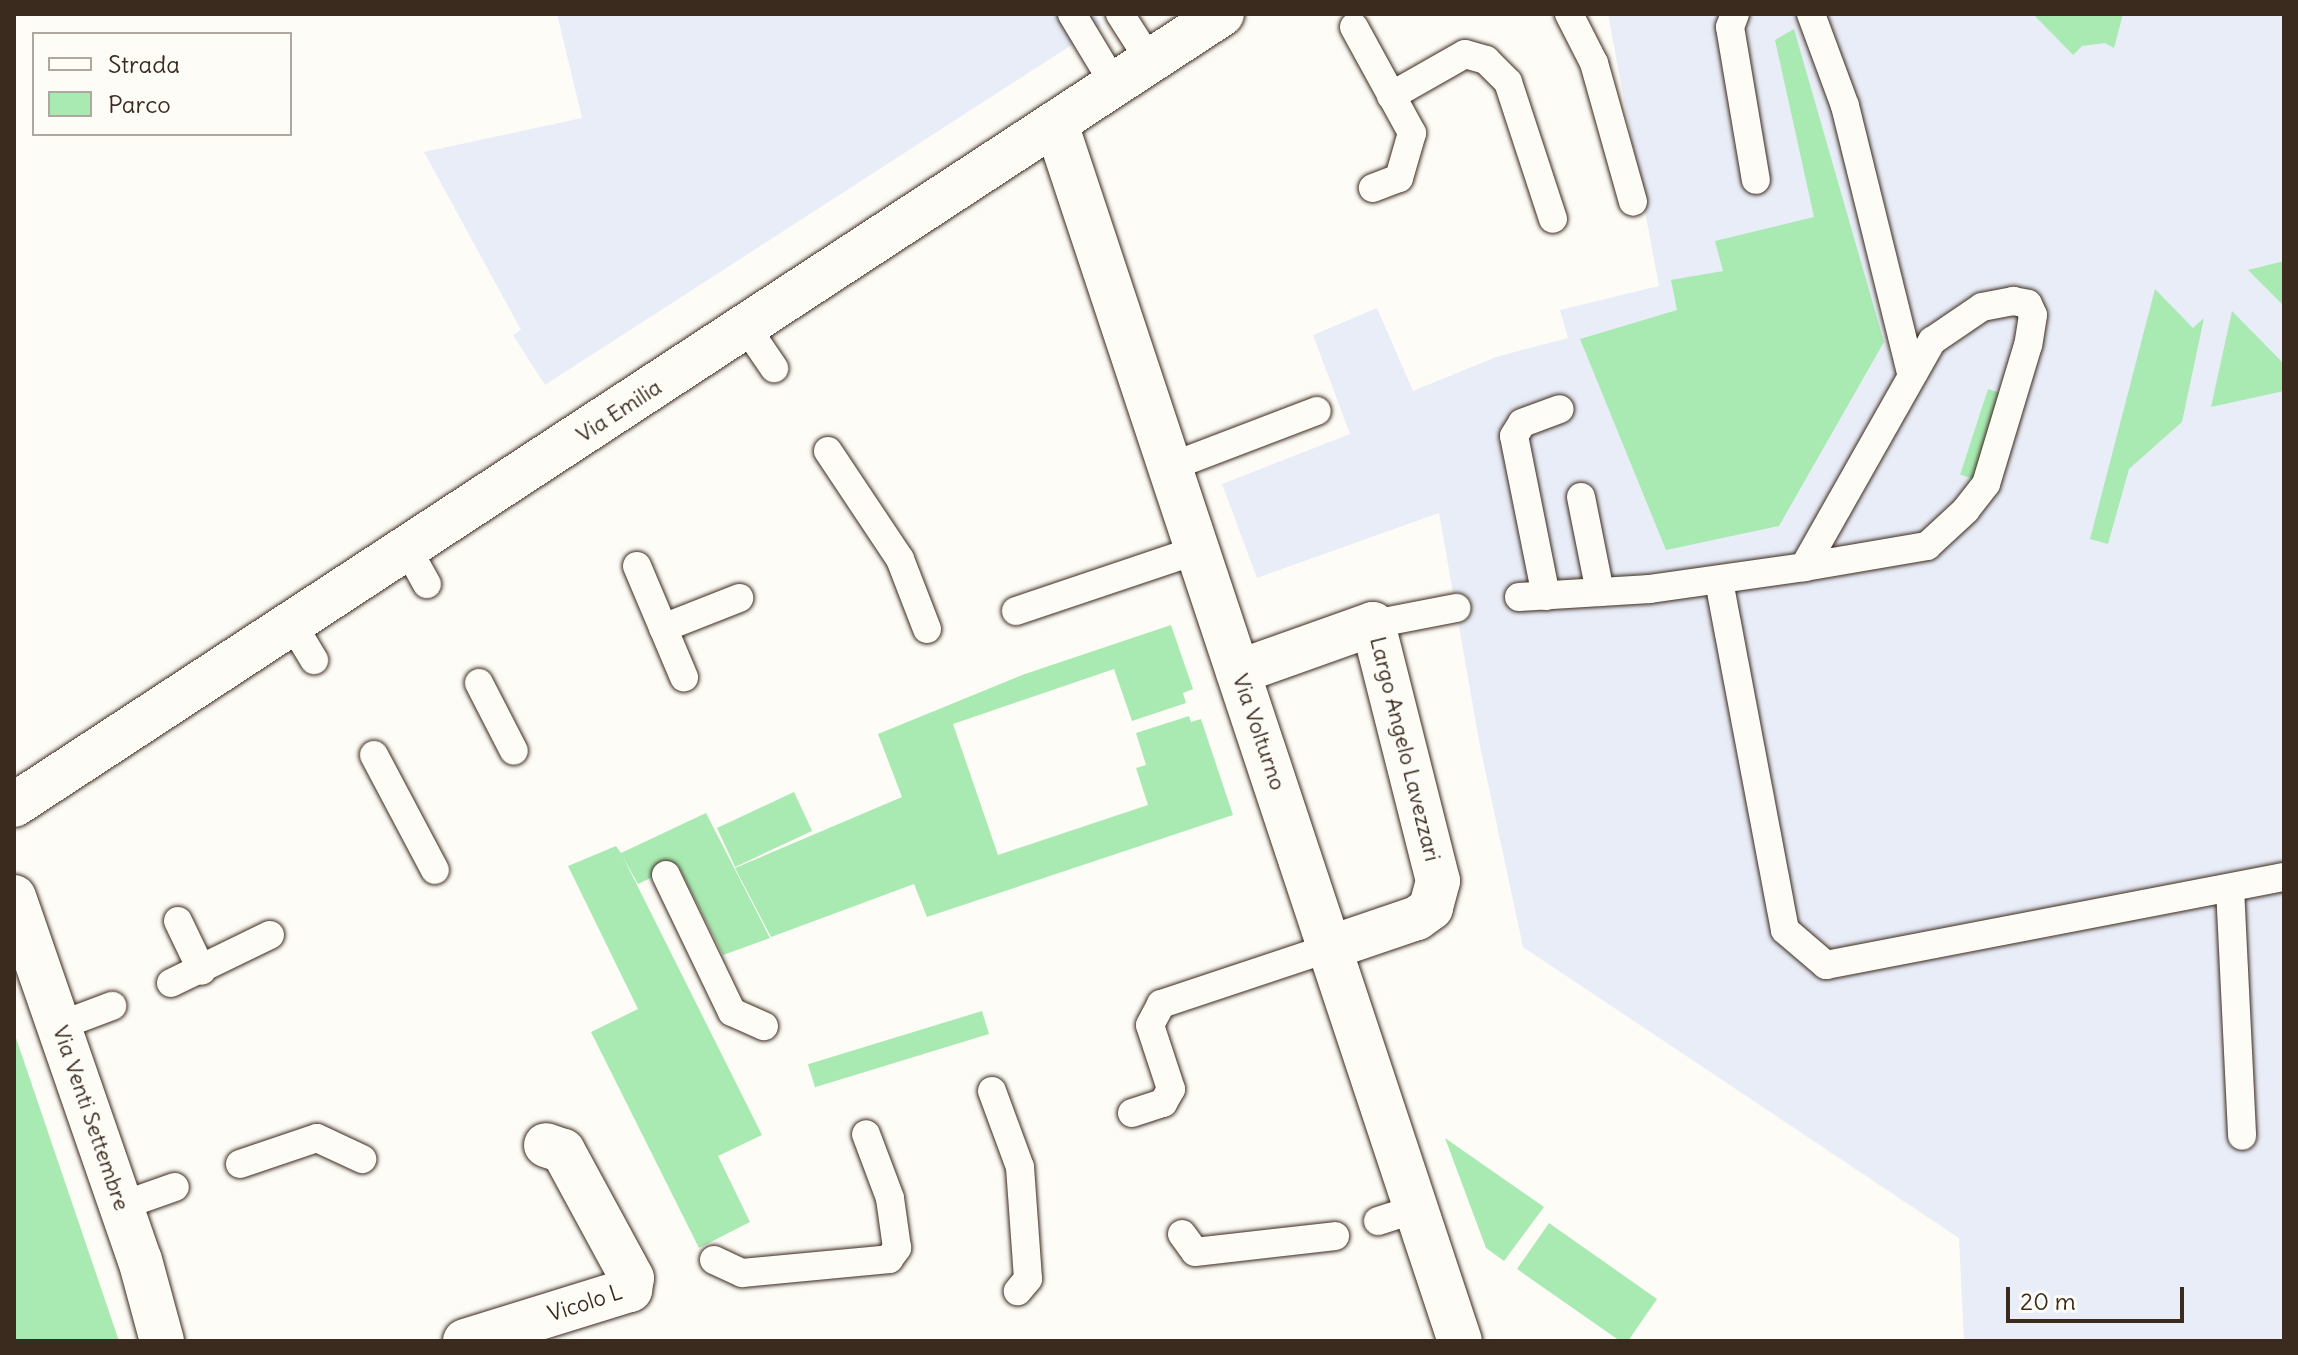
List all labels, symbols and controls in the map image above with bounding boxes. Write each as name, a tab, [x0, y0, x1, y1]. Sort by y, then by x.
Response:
legend	[32, 32, 292, 136]
text: Strada	[108, 49, 180, 79]
text: Parco	[108, 89, 171, 119]
street label: Via Emilia	[572, 374, 666, 448]
street label: Largo Angelo Lavezzari	[1364, 634, 1446, 864]
street label: Via Volturno	[1227, 670, 1291, 794]
street label: Via Venti Settembre	[47, 1022, 135, 1214]
scale bar	[2010, 1271, 2188, 1321]
street label: Vicolo L	[545, 1279, 625, 1327]
text: 20 m	[2020, 1286, 2076, 1316]

